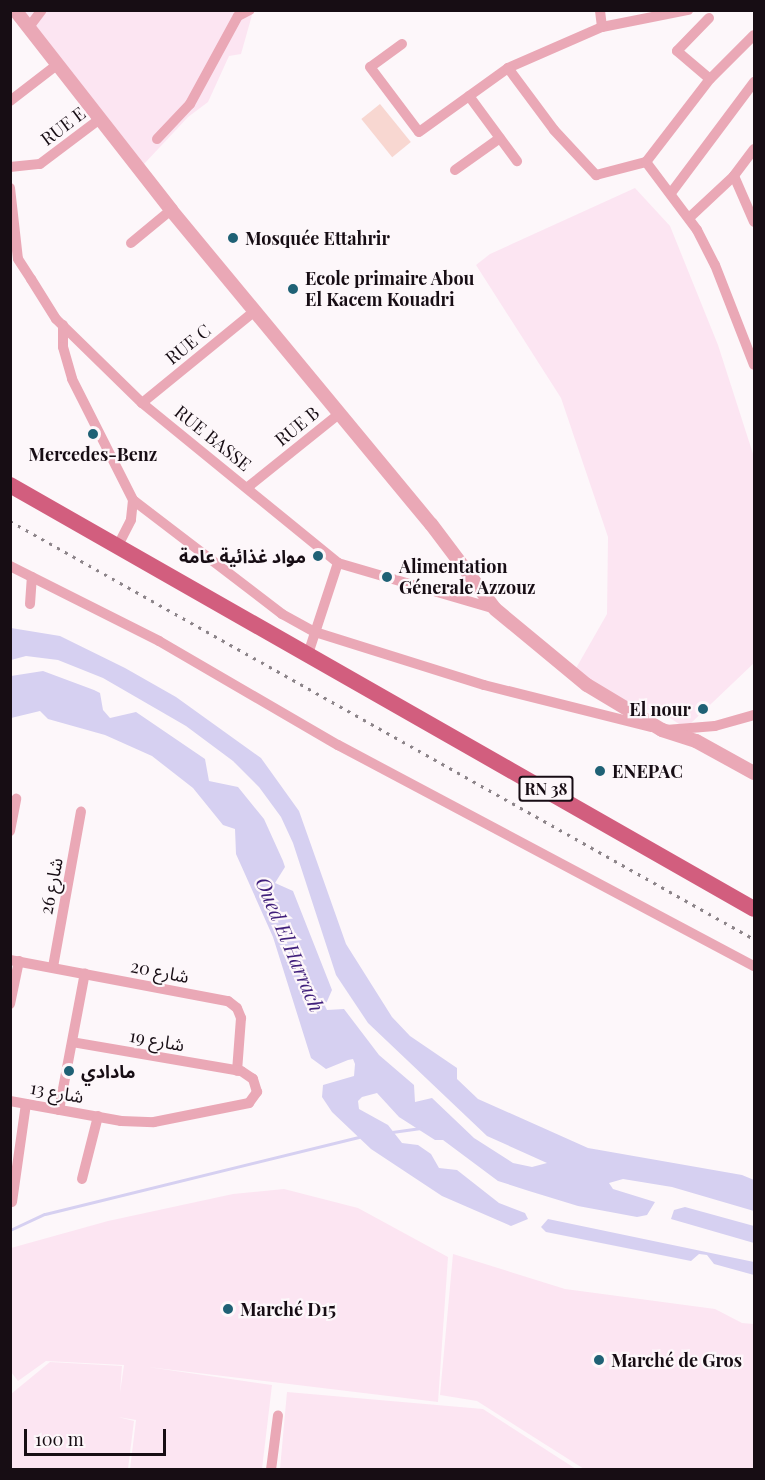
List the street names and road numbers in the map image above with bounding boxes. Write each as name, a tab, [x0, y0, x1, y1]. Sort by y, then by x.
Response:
street label: RUE E	[36, 102, 90, 150]
street label: RUE C	[161, 319, 215, 369]
street label: RUE BASSE	[170, 401, 256, 475]
street label: RUE B	[271, 402, 323, 450]
road number: RN 38	[518, 776, 574, 802]
street label: شارع 26	[35, 856, 67, 916]
street label: شارع 20	[129, 955, 191, 987]
street label: شارع 19	[128, 1025, 186, 1055]
street label: شارع 13	[29, 1077, 85, 1107]

